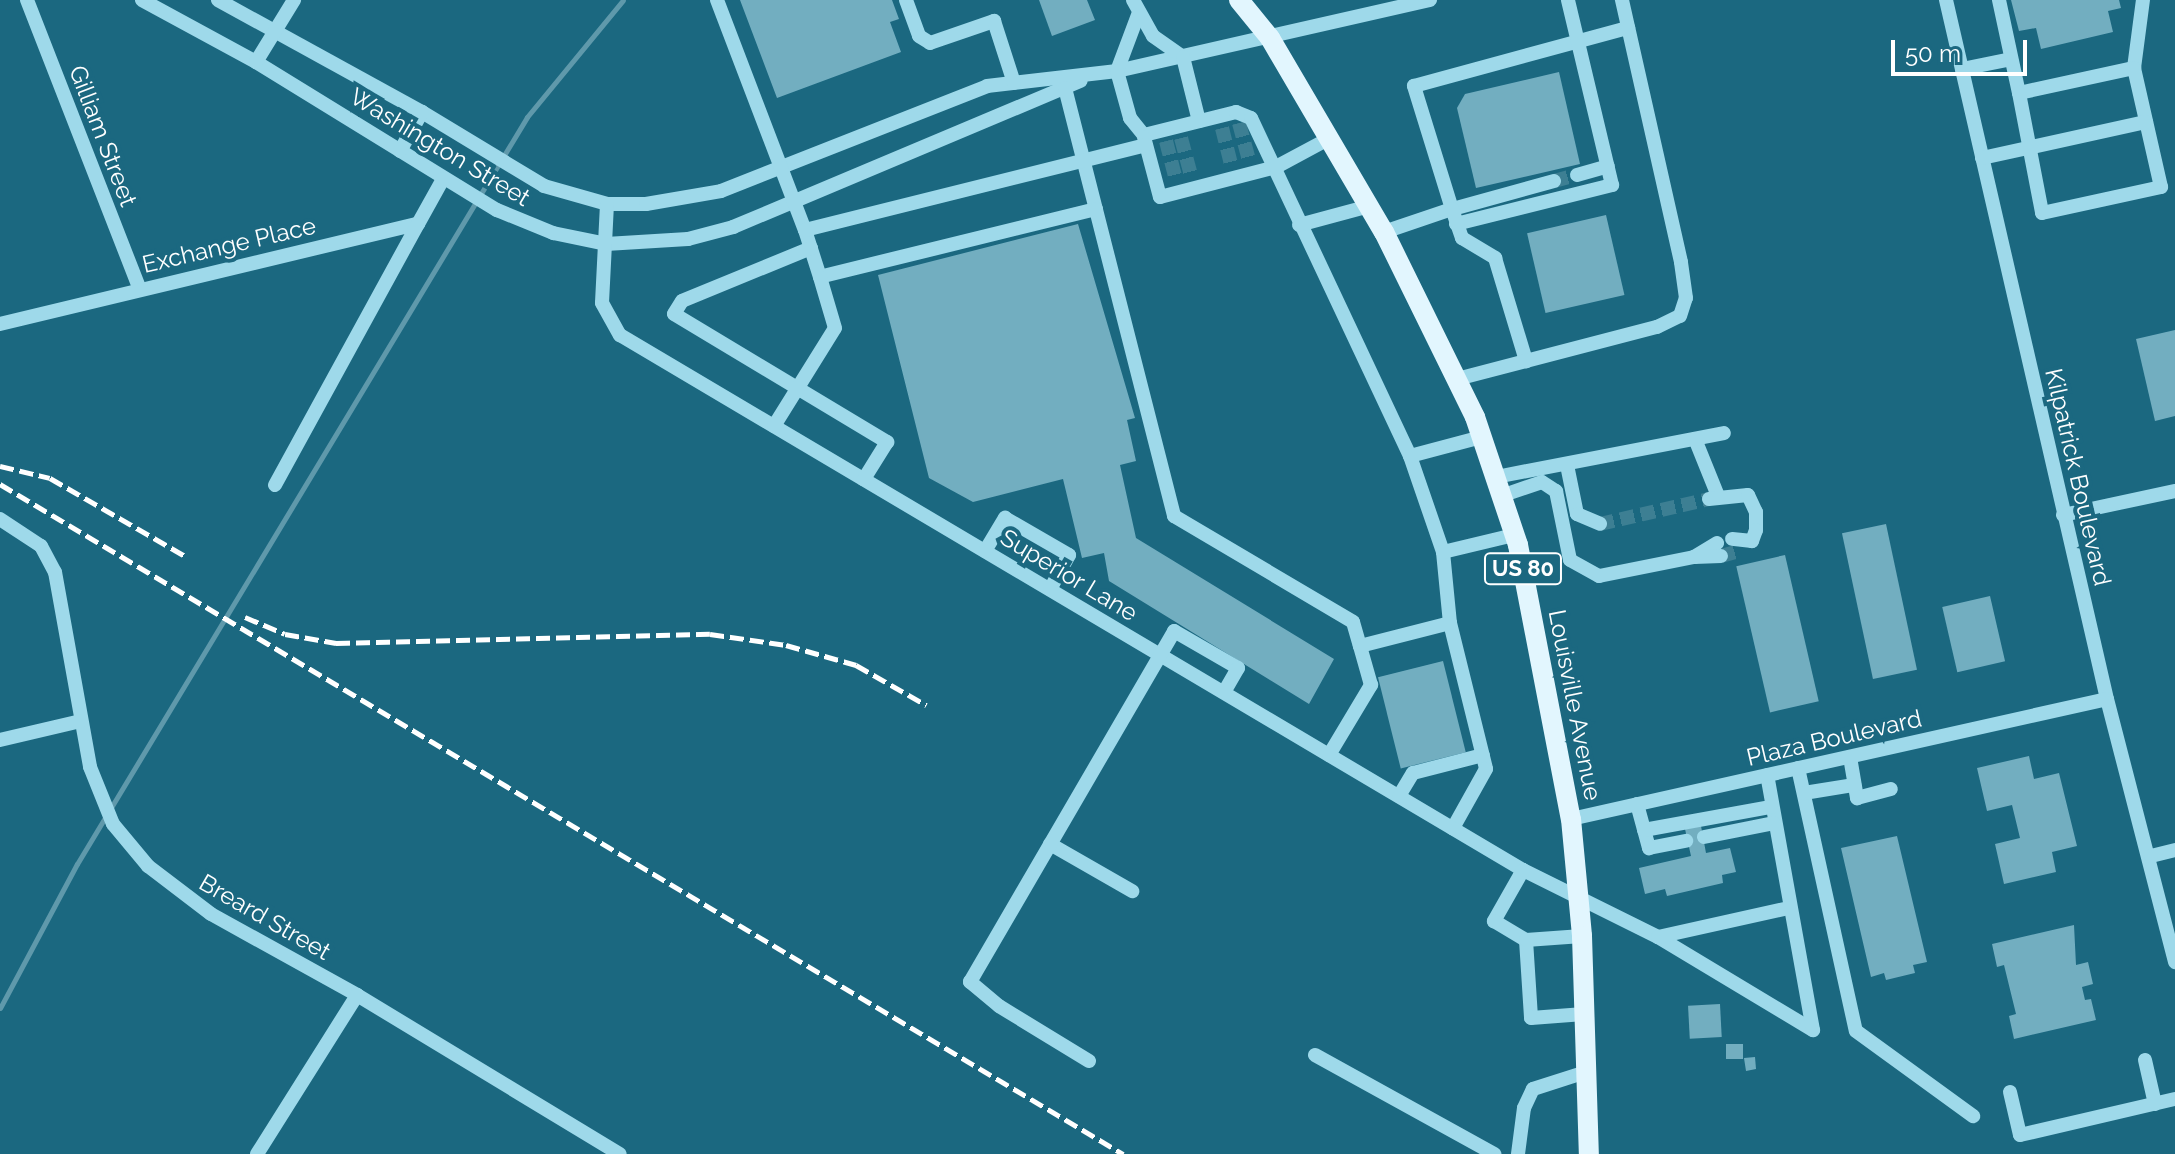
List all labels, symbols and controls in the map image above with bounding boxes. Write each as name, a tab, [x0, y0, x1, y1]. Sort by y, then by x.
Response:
scale bar	[1895, 24, 2031, 74]
text: 50 m	[1905, 39, 1961, 68]
street label: Gilliam Street	[63, 62, 143, 210]
street label: Washington Street	[345, 82, 535, 212]
street label: Exchange Place	[139, 211, 319, 279]
street label: Kilpatrick Boulevard	[2039, 366, 2117, 588]
street label: Superior Lane	[995, 523, 1143, 627]
road number: US 80	[1483, 551, 1563, 587]
street label: Louisville Avenue	[1542, 607, 1608, 803]
street label: Plaza Boulevard	[1744, 704, 1924, 772]
street label: Breard Street	[194, 868, 336, 966]

